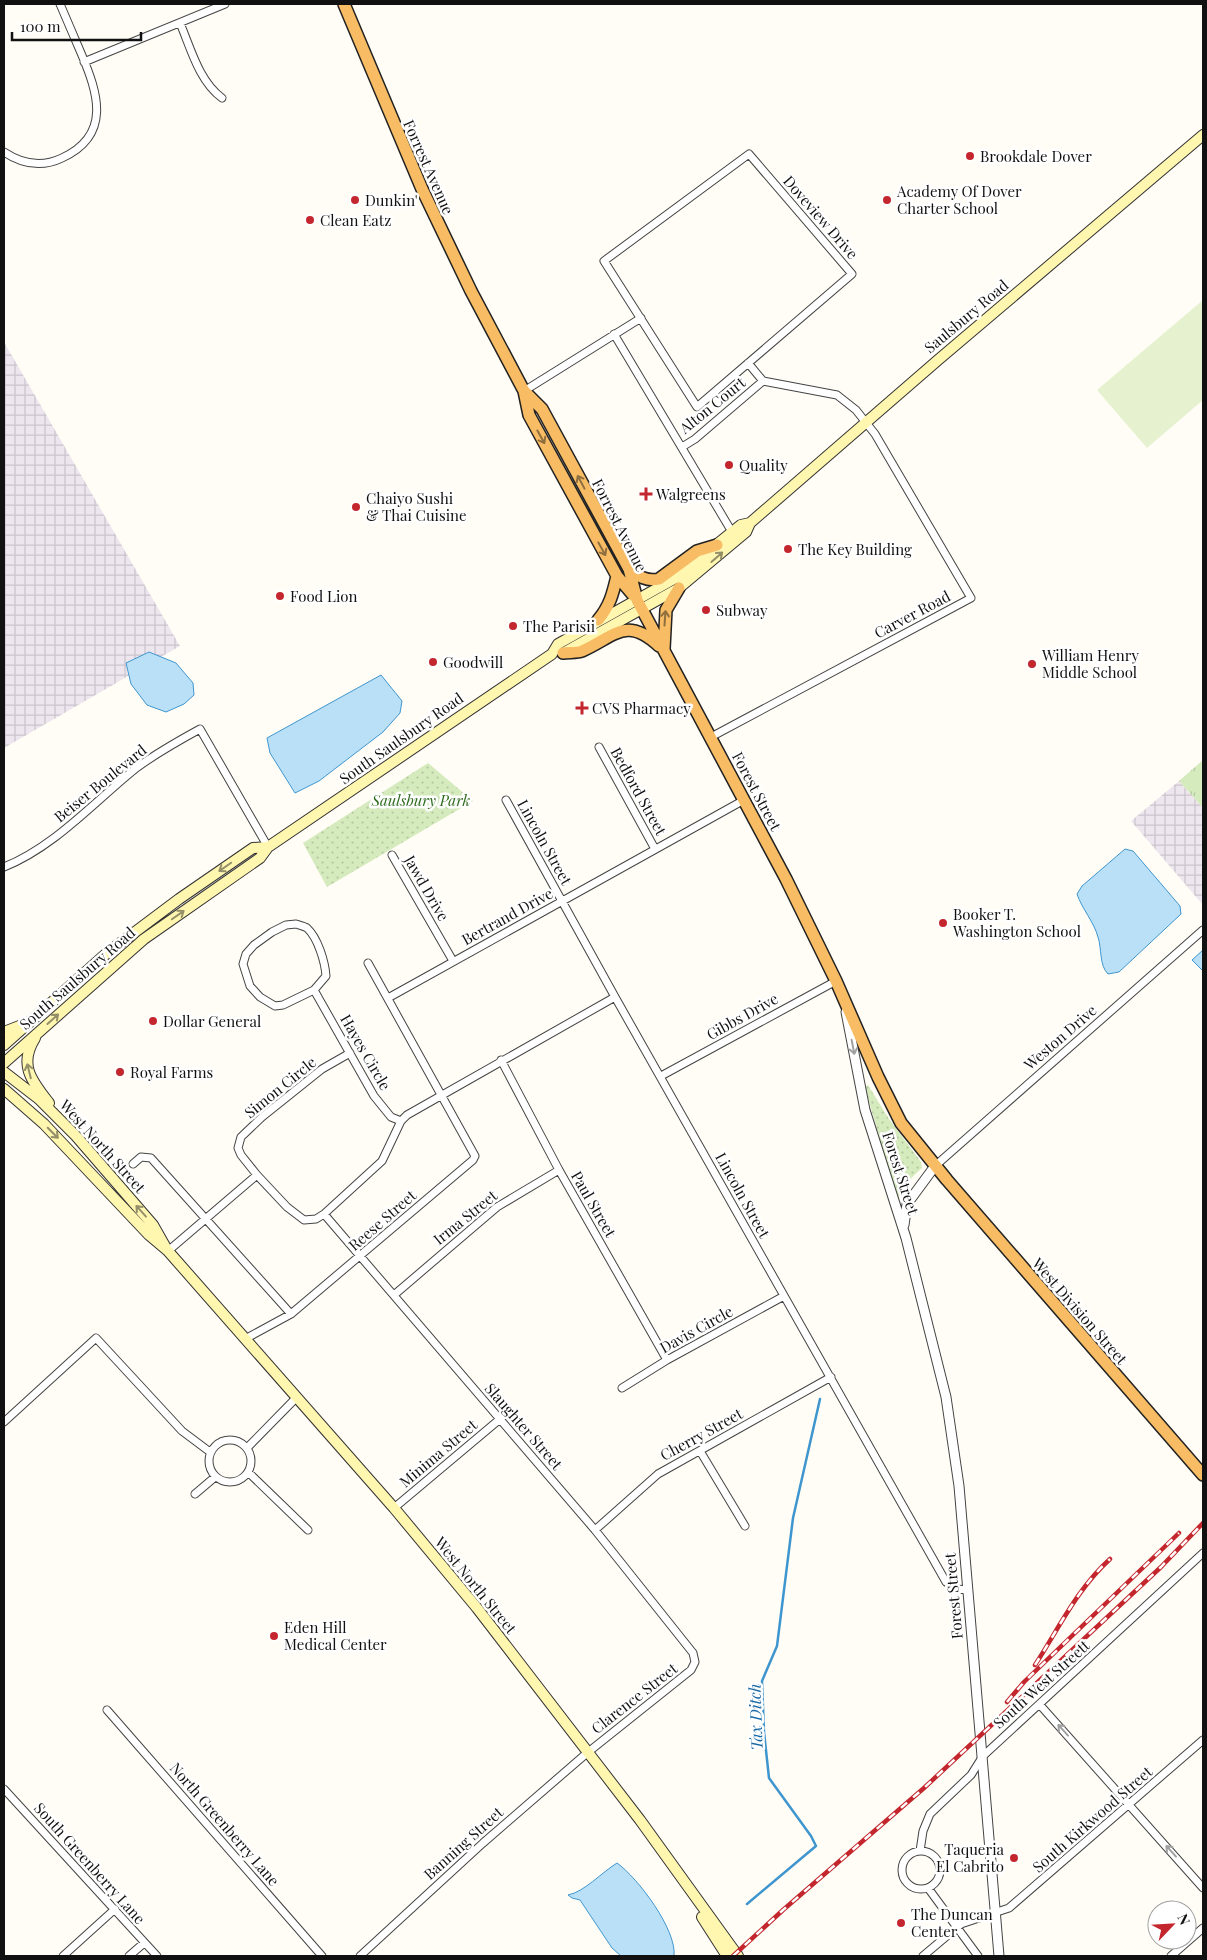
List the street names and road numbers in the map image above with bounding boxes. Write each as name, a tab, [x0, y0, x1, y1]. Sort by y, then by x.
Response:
street label: Forrest Avenue	[399, 117, 459, 217]
street label: Doveview Drive	[779, 171, 863, 263]
street label: Saulsbury Road	[920, 275, 1013, 357]
street label: Alton Court	[674, 372, 750, 438]
street label: Forrest Avenue	[588, 475, 652, 575]
street label: Carver Road	[870, 585, 954, 642]
street label: South Saulsbury Road	[335, 687, 467, 788]
street label: Beiser Boulevard	[50, 739, 151, 826]
street label: Bedford Street	[607, 743, 672, 839]
street label: Forest Street	[728, 748, 786, 834]
street label: Lincoln Street	[513, 796, 577, 889]
street label: Jawd Drive	[400, 851, 454, 924]
street label: Bertrand Drive	[458, 883, 556, 949]
street label: South Saulsbury Road	[15, 922, 139, 1034]
street label: Gibbs Drive	[703, 988, 781, 1044]
street label: Weston Drive	[1019, 1000, 1100, 1075]
street label: Hayes Circle	[336, 1011, 396, 1093]
street label: Simon Circle	[240, 1052, 320, 1122]
street label: West North Street	[55, 1094, 151, 1197]
street label: Forest Street	[878, 1129, 924, 1218]
street label: Lincoln Street	[711, 1149, 775, 1242]
street label: Paul Street	[567, 1167, 621, 1241]
street label: Reese Street	[344, 1185, 420, 1255]
street label: Irma Street	[429, 1185, 502, 1249]
street label: West Division Street	[1028, 1253, 1132, 1369]
street label: Davis Circle	[656, 1301, 736, 1357]
street label: Slaughter Street	[481, 1378, 568, 1474]
street label: Cherry Street	[656, 1403, 746, 1465]
street label: Minima Street	[395, 1414, 482, 1491]
street label: West North Street	[430, 1532, 522, 1638]
street label: Forest Street	[939, 1552, 967, 1640]
street label: South West Streett	[989, 1635, 1094, 1733]
street label: Clarence Street	[587, 1658, 682, 1738]
street label: North Greenberry Lane	[166, 1758, 284, 1890]
street label: South Kirkwood Street	[1028, 1761, 1157, 1877]
street label: South Greenberry Lane	[30, 1798, 150, 1928]
street label: Banning Street	[419, 1802, 507, 1884]

